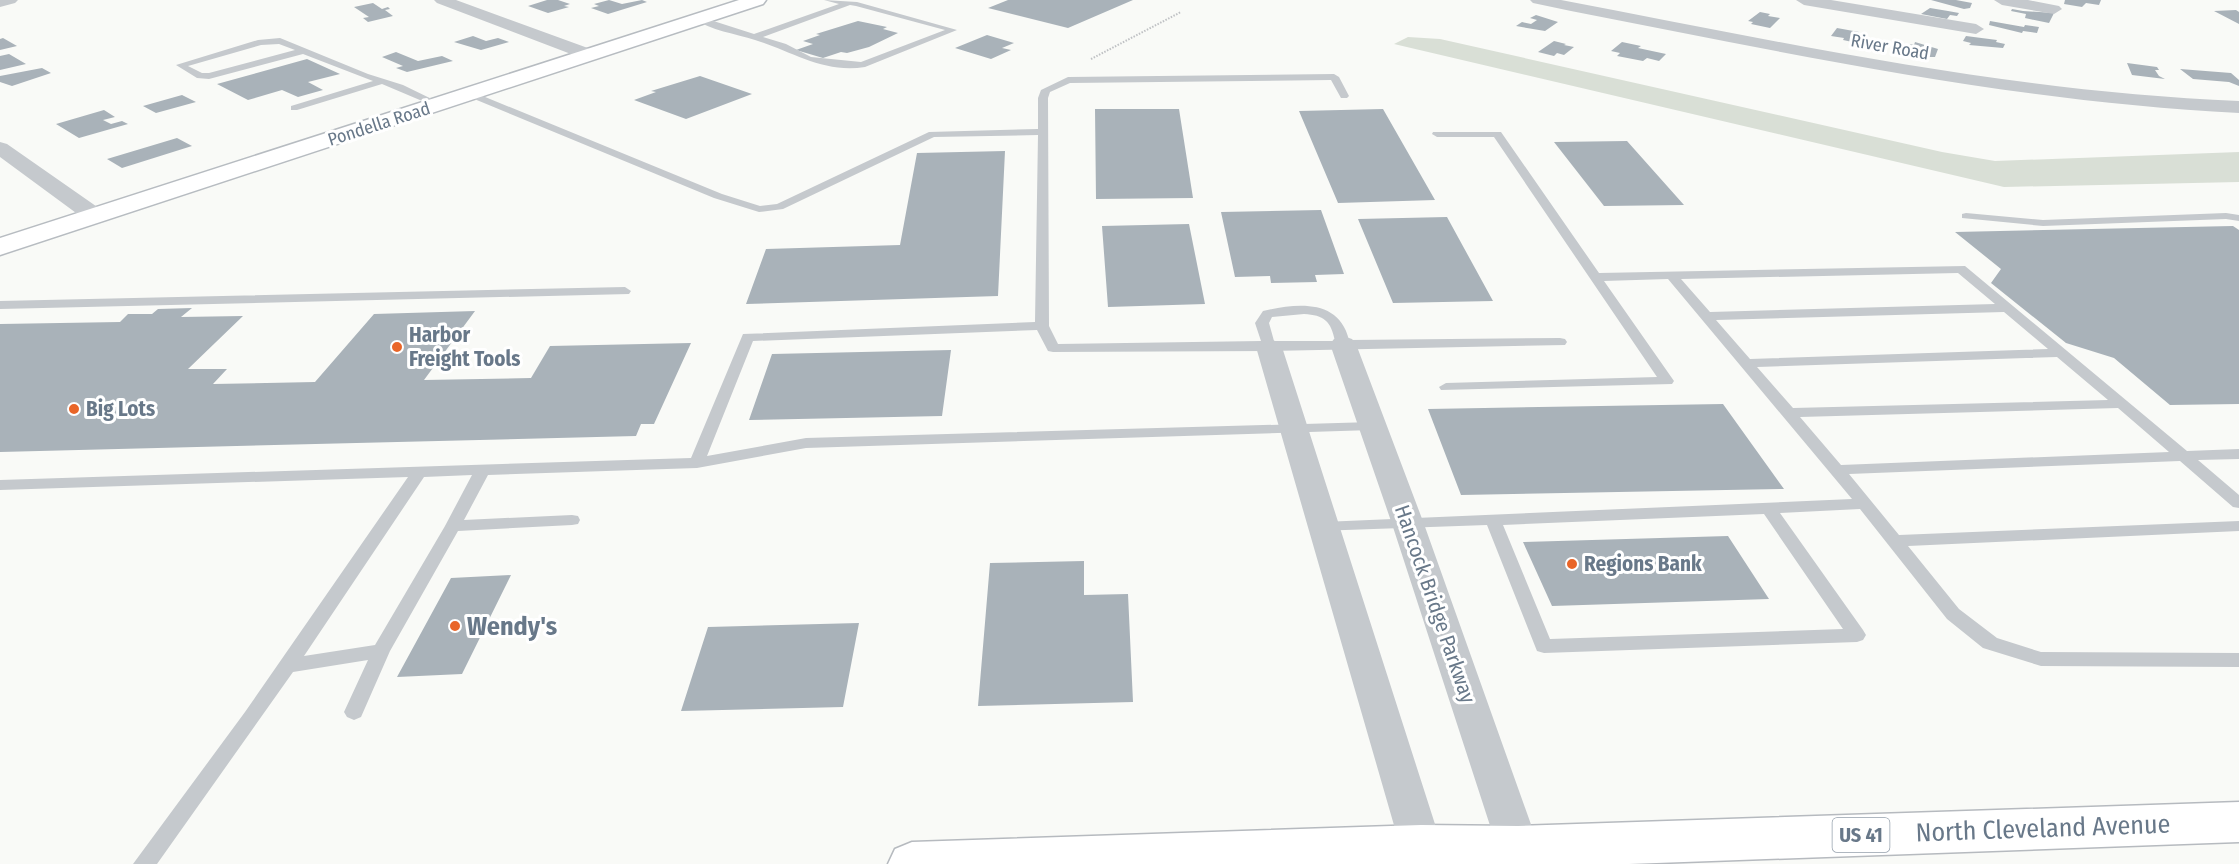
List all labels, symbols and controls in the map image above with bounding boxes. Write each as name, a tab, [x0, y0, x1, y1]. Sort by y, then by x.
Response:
street label: River Road	[1849, 29, 1931, 65]
street label: Pondella Road	[325, 97, 433, 151]
place label: Harbor Freight Tools	[409, 322, 520, 372]
marker: Harbor Freight Tools	[390, 340, 404, 354]
place label: Big Lots	[86, 396, 155, 422]
marker: Big Lots	[67, 402, 81, 416]
street label: Hancock Bridge Parkway	[1389, 502, 1481, 707]
place label: Regions Bank	[1584, 551, 1702, 577]
marker: Regions Bank	[1565, 557, 1579, 571]
place label: Wendy's	[467, 611, 557, 642]
marker: Wendy's	[448, 619, 462, 633]
street label: North Cleveland Avenue	[1915, 809, 2171, 848]
road number: US 41	[1832, 818, 1890, 852]

